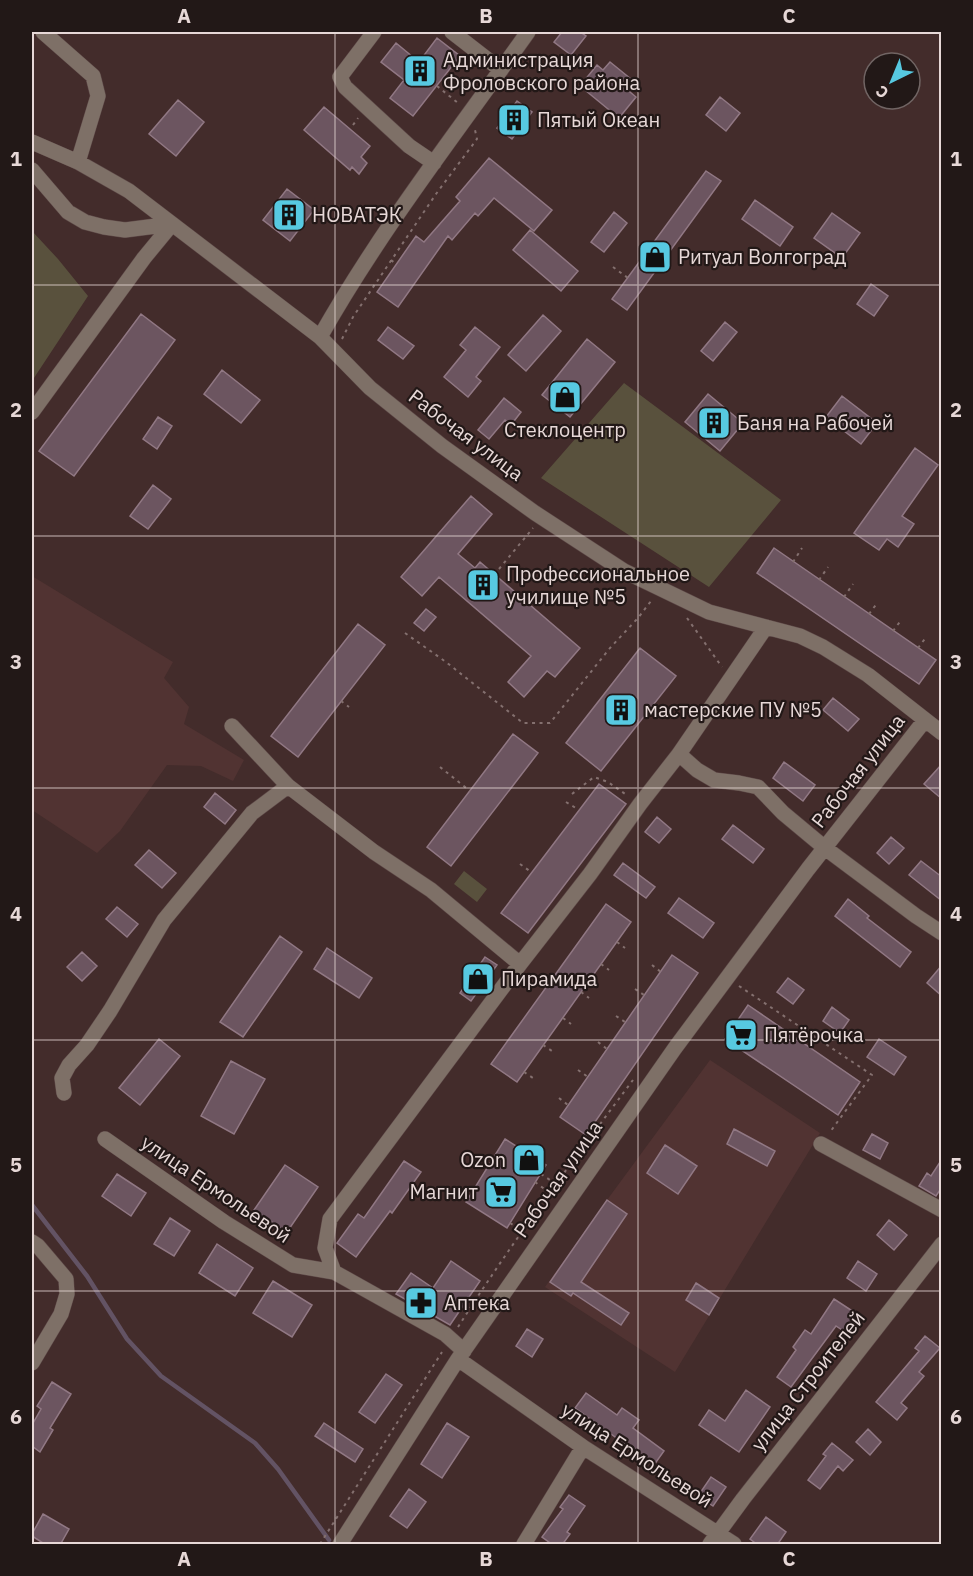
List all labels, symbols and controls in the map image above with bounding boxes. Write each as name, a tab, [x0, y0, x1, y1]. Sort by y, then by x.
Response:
text: A	[177, 2, 191, 29]
text: B	[479, 2, 493, 29]
text: C	[782, 2, 796, 29]
place label: Администрация Фроловского района	[443, 46, 640, 96]
north arrow	[862, 51, 922, 111]
building icon: Администрация Фроловского района	[402, 53, 438, 89]
text: С	[871, 81, 892, 103]
building icon: Пятый Океан	[496, 102, 532, 138]
place label: Пятый Океан	[537, 106, 660, 133]
text: 1	[10, 145, 22, 172]
text: 1	[950, 145, 962, 172]
building icon: НОВАТЭК	[271, 197, 307, 233]
place label: НОВАТЭК	[312, 201, 402, 228]
shop icon: Ритуал Волгоград	[637, 239, 673, 275]
place label: Ритуал Волгоград	[678, 243, 847, 270]
shop icon: Стеклоцентр	[547, 379, 583, 415]
street label: Рабочая улица	[403, 382, 530, 487]
text: 2	[10, 396, 22, 423]
text: 2	[950, 396, 962, 423]
building icon: Баня на Рабочей	[696, 405, 732, 441]
place label: Баня на Рабочей	[737, 409, 893, 436]
place label: Стеклоцентр	[504, 416, 626, 443]
place label: Профессиональное училище №5	[506, 560, 690, 610]
building icon: Профессиональное училище №5	[465, 567, 501, 603]
text: 3	[10, 648, 22, 675]
text: 3	[950, 648, 962, 675]
building icon: мастерские ПУ №5	[603, 692, 639, 728]
place label: мастерские ПУ №5	[644, 696, 822, 723]
street label: Рабочая улица	[805, 708, 911, 833]
text: 4	[10, 900, 22, 927]
text: 4	[950, 900, 962, 927]
shop icon: Пирамида	[460, 961, 496, 997]
place label: Пирамида	[501, 965, 598, 992]
supermarket icon: Пятёрочка	[723, 1017, 759, 1053]
place label: Пятёрочка	[764, 1021, 864, 1048]
street label: Рабочая улица	[507, 1114, 608, 1243]
street label: улица Ермольевой	[136, 1128, 296, 1249]
shop icon: Ozon	[511, 1142, 547, 1178]
place label: Ozon	[460, 1146, 506, 1173]
text: 5	[10, 1151, 22, 1178]
text: 5	[950, 1151, 962, 1178]
supermarket icon: Магнит	[483, 1174, 519, 1210]
place label: Магнит	[409, 1178, 479, 1205]
pharmacy icon: Аптека	[403, 1285, 439, 1321]
place label: Аптека	[444, 1289, 510, 1316]
street label: улица Строителей	[744, 1305, 871, 1456]
street label: улица Ермольевой	[556, 1396, 718, 1514]
text: 6	[10, 1403, 22, 1430]
text: 6	[950, 1403, 962, 1430]
text: A	[177, 1545, 191, 1572]
text: B	[479, 1545, 493, 1572]
text: C	[782, 1545, 796, 1572]

